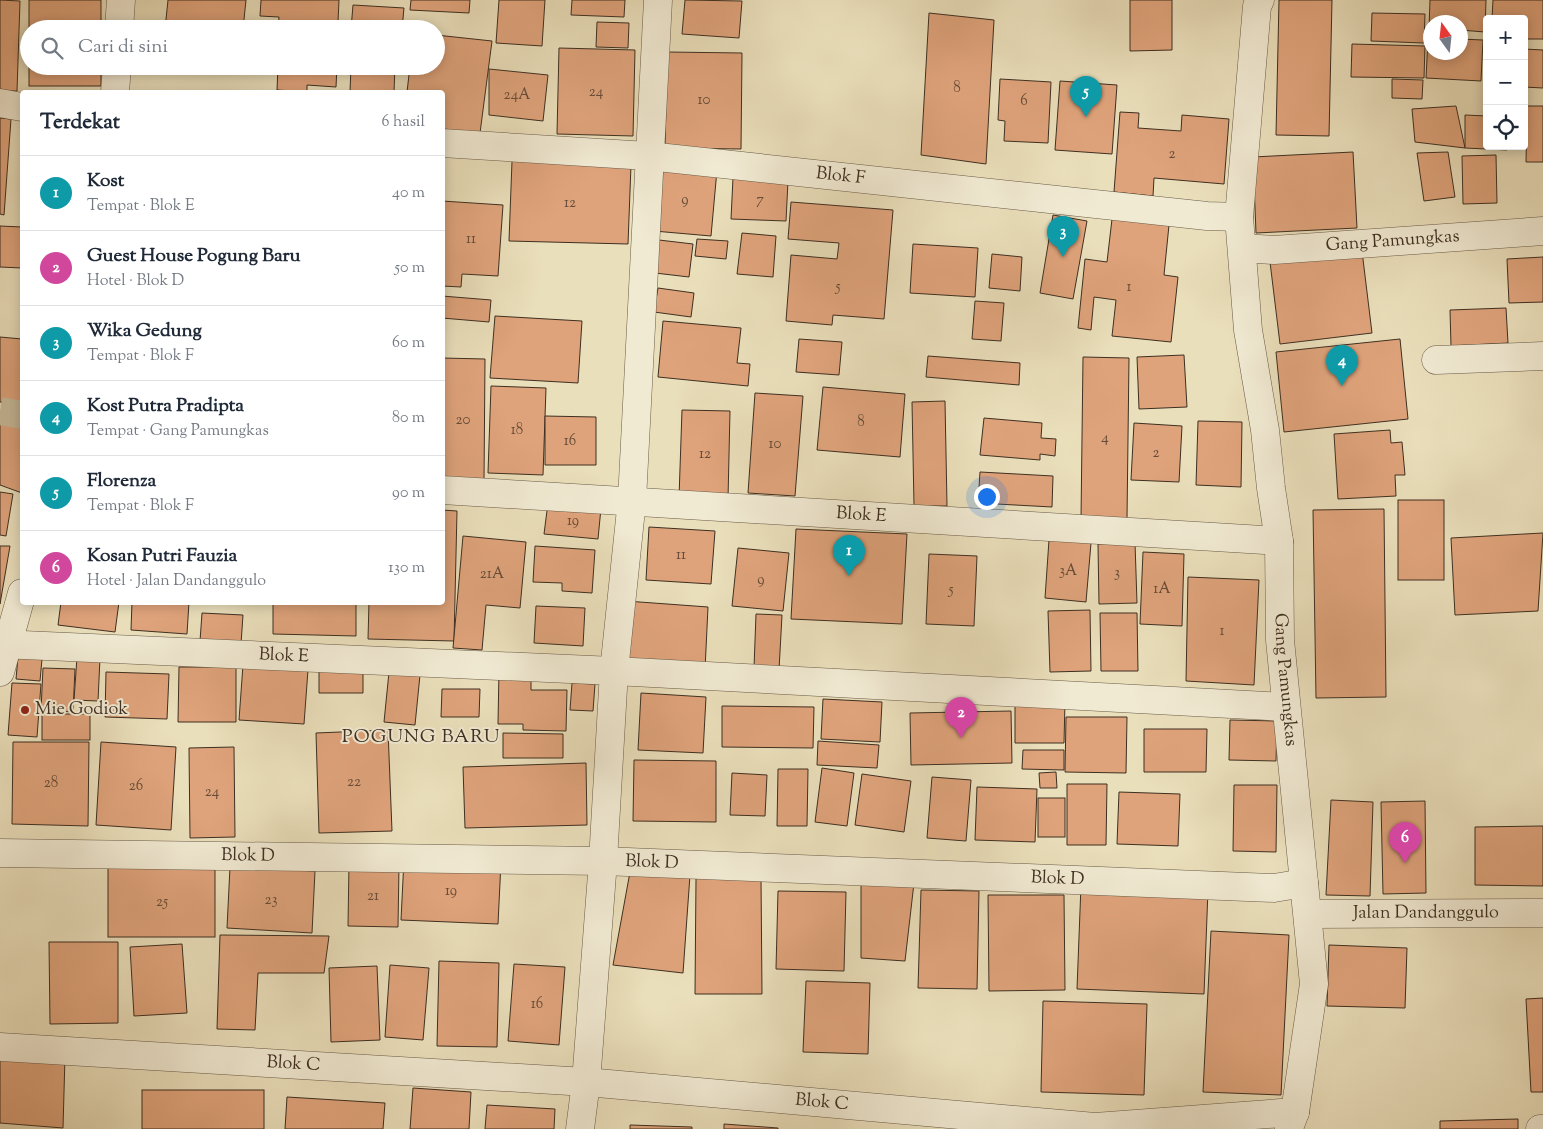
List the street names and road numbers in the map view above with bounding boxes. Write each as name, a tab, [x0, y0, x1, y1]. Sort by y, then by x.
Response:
street label: Blok F	[814, 161, 866, 192]
street label: Gang Pamungkas	[1325, 224, 1460, 259]
street label: Blok E	[835, 501, 887, 530]
street label: Gang Pamungkas	[1267, 613, 1303, 748]
street label: Blok E	[258, 642, 310, 671]
street label: Blok D	[221, 843, 275, 870]
street label: Blok D	[625, 849, 679, 877]
street label: Blok D	[1030, 865, 1085, 893]
street label: Jalan Dandanggulo	[1352, 900, 1499, 927]
street label: Blok C	[266, 1050, 321, 1079]
street label: Blok C	[794, 1088, 850, 1118]

